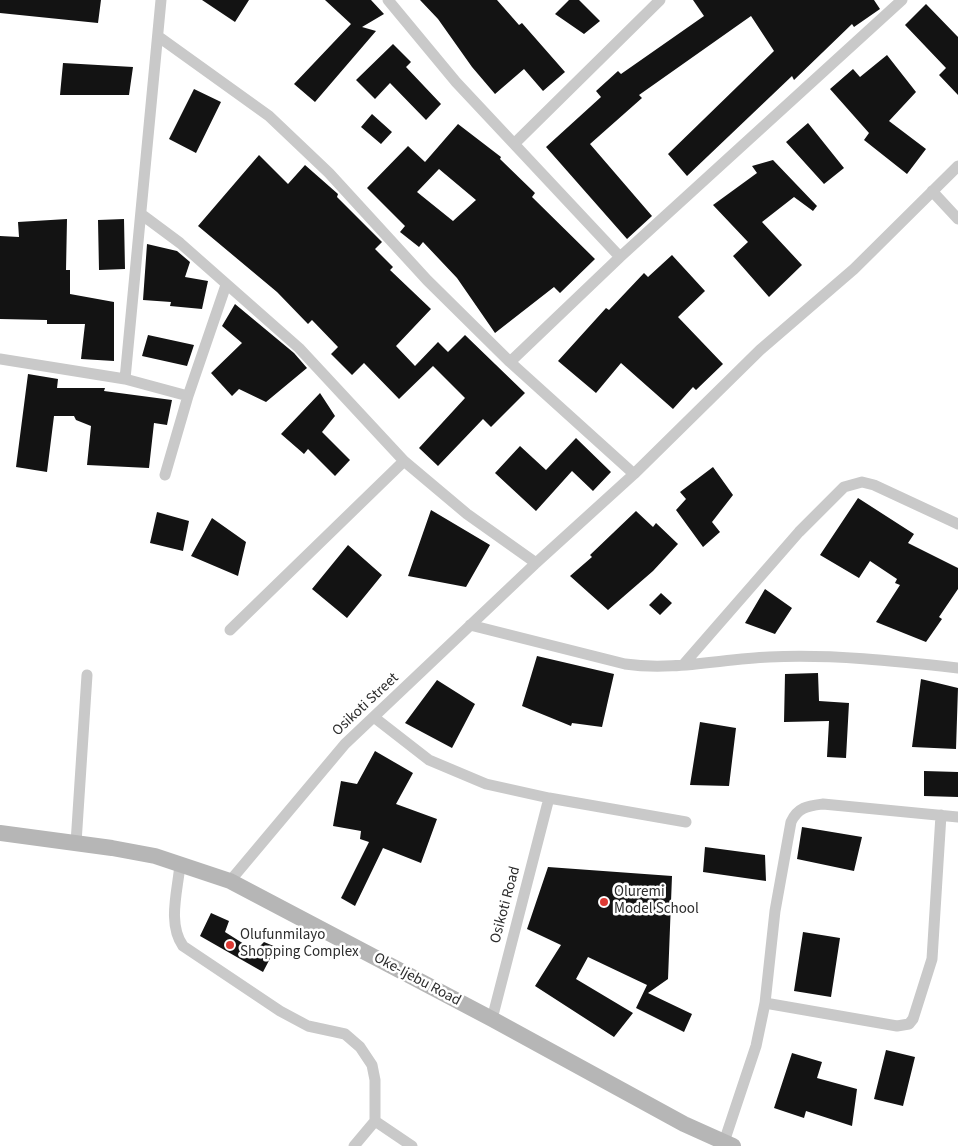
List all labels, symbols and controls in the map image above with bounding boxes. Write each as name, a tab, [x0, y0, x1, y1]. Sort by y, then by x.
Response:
street label: Osikoti Street	[329, 670, 403, 740]
street label: Osikoti Road	[487, 865, 525, 945]
place label: Oluremi Model School	[614, 884, 699, 919]
marker: Oluremi Model School	[598, 896, 610, 908]
place label: Olufunmilayo Shopping Complex	[240, 927, 359, 962]
marker: Olufunmilayo Shopping Complex	[224, 939, 236, 951]
street label: Oke-Ijebu Road	[370, 949, 464, 1011]

